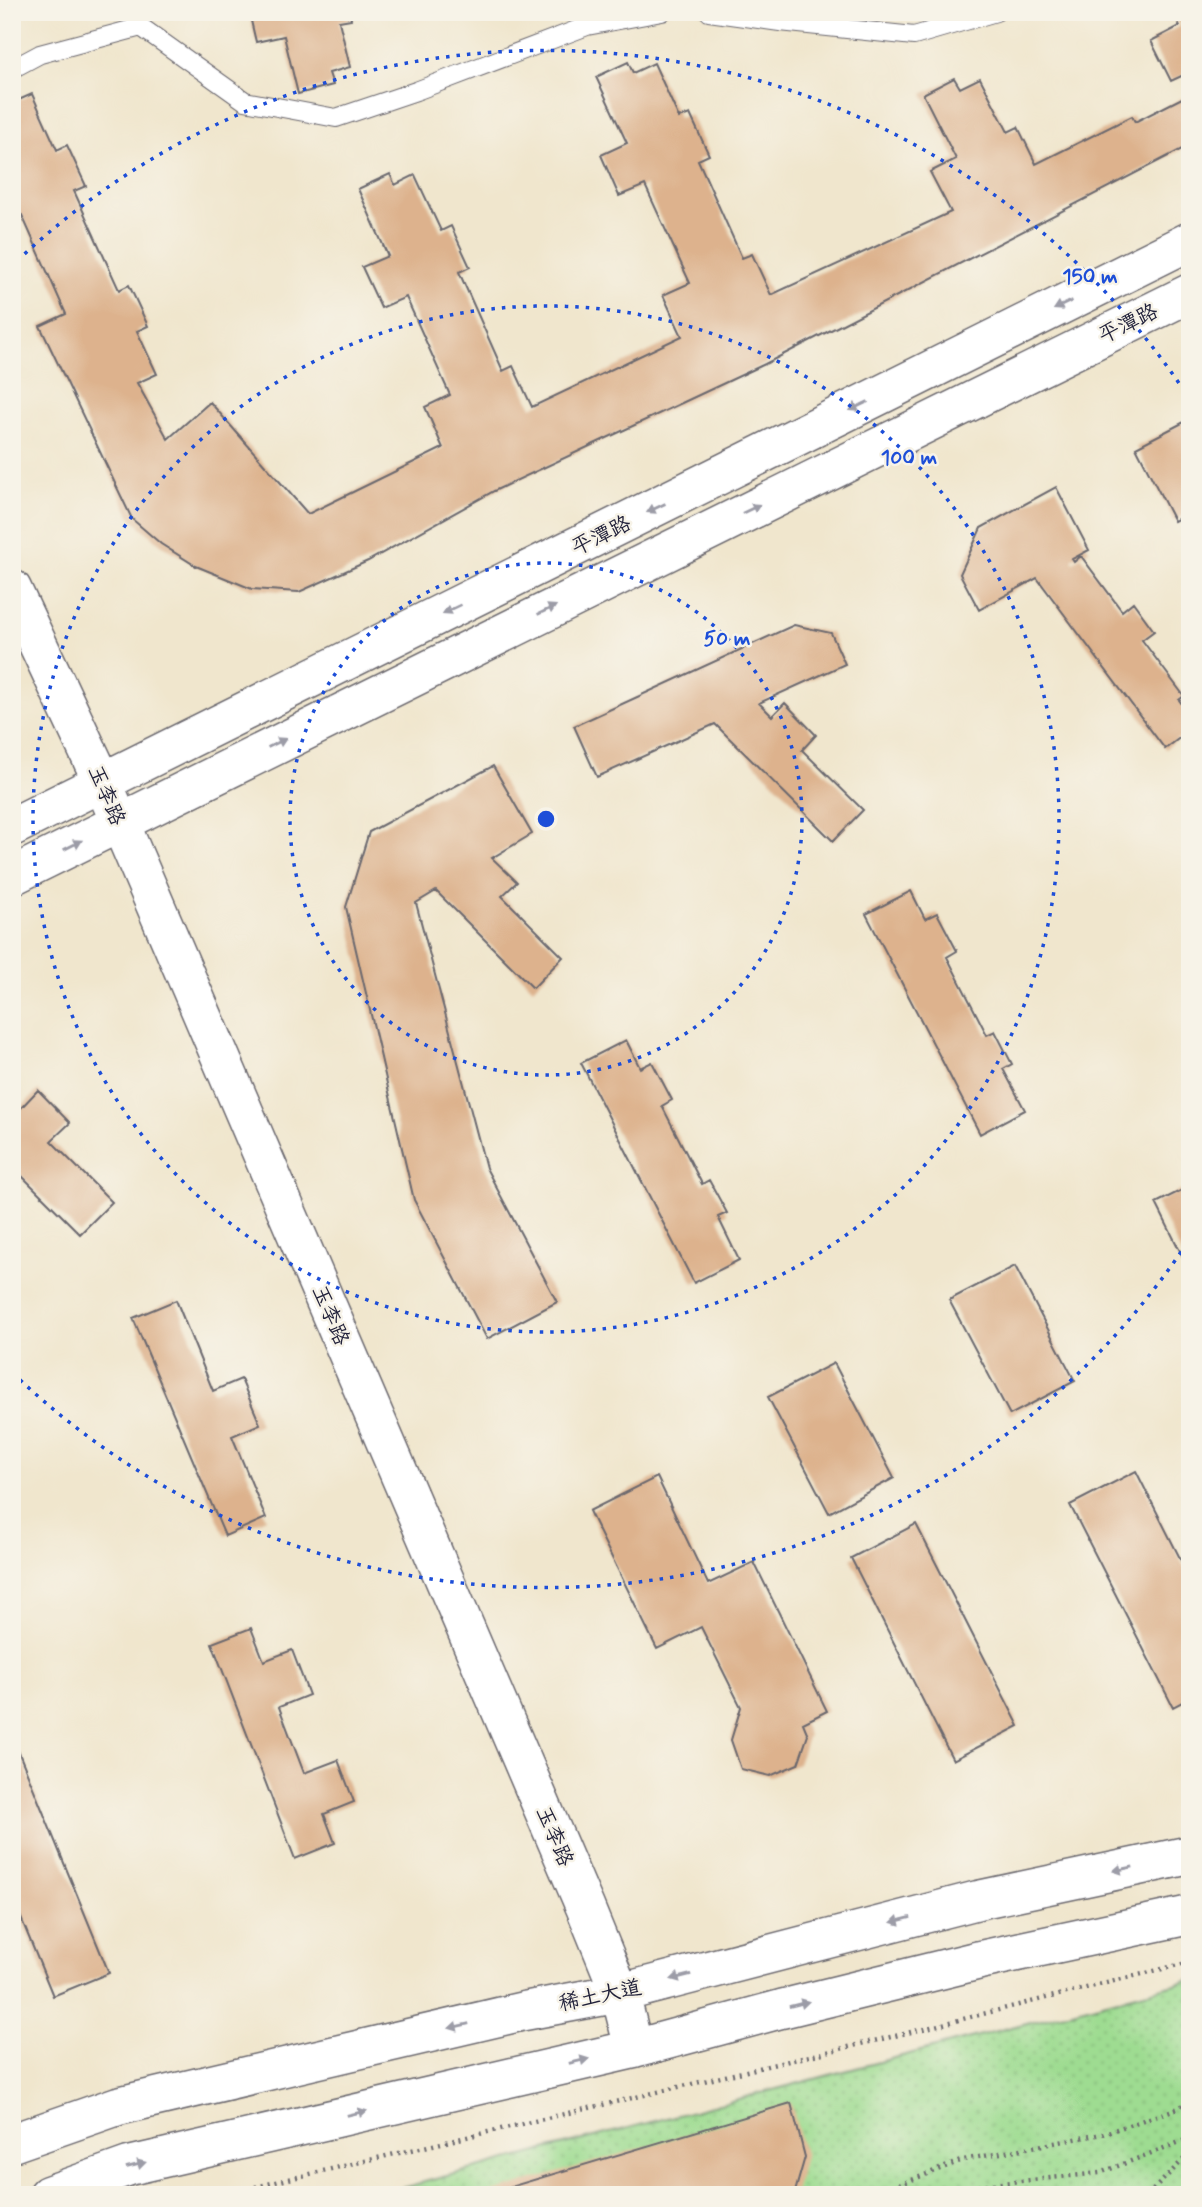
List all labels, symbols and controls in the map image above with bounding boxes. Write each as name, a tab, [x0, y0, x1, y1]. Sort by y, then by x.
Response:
text: 150 m	[1062, 263, 1118, 291]
street label: 平潭路	[1094, 298, 1163, 350]
one-way arrow	[1053, 299, 1073, 310]
one-way arrow	[849, 401, 869, 412]
text: 100 m	[881, 444, 937, 472]
one-way arrow	[646, 502, 666, 513]
one-way arrow	[741, 504, 761, 515]
street label: 平潭路	[567, 510, 636, 562]
one-way arrow	[442, 604, 462, 615]
one-way arrow	[537, 605, 557, 616]
text: 50 m	[704, 625, 751, 653]
one-way arrow	[267, 738, 287, 749]
street label: 玉李路	[81, 761, 131, 830]
centre of rings	[534, 807, 558, 831]
one-way arrow	[63, 839, 83, 850]
street label: 玉李路	[305, 1281, 355, 1350]
street label: 玉李路	[529, 1802, 579, 1871]
one-way arrow	[1112, 1864, 1134, 1875]
one-way arrow	[890, 1915, 912, 1926]
one-way arrow	[670, 1972, 692, 1983]
street label: 稀土大道	[556, 1974, 644, 2018]
one-way arrow	[788, 1998, 810, 2009]
one-way arrow	[448, 2021, 470, 2032]
one-way arrow	[568, 2056, 590, 2067]
one-way arrow	[347, 2107, 369, 2118]
one-way arrow	[125, 2159, 147, 2170]

